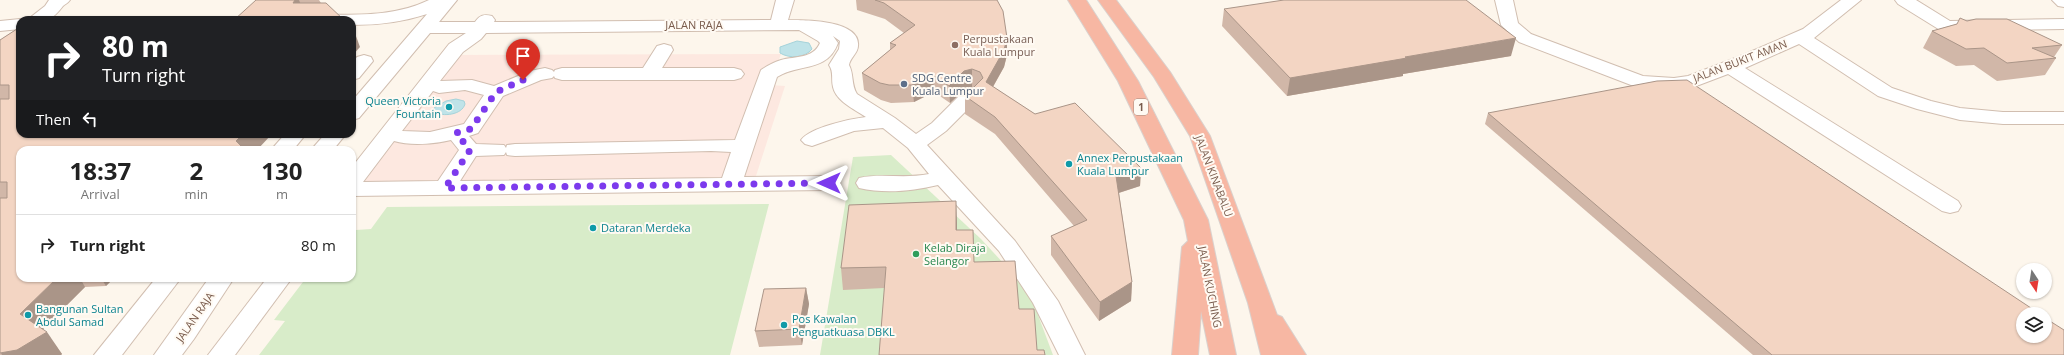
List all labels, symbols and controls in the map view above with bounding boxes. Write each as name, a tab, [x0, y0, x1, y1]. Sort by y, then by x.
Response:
street label: JALAN RAJA	[664, 17, 723, 32]
text: 80 m	[102, 27, 169, 65]
place label: Perpustakaan Kuala Lumpur	[963, 31, 1035, 59]
icon: right	[36, 32, 88, 84]
street label: JALAN BUKIT AMAN	[1690, 36, 1789, 86]
pin	[506, 39, 540, 80]
marker: Perpustakaan Kuala Lumpur	[950, 40, 960, 50]
icon: arrive	[512, 45, 534, 67]
text: Turn right	[102, 63, 185, 87]
place label: SDG Centre Kuala Lumpur	[912, 70, 984, 98]
marker: SDG Centre Kuala Lumpur	[899, 79, 909, 89]
place label: Queen Victoria Fountain	[365, 93, 441, 121]
road number: 1	[1134, 99, 1148, 115]
marker: Queen Victoria Fountain	[444, 102, 454, 112]
icon: left	[79, 108, 101, 130]
text: Then	[36, 109, 71, 129]
street label: JALAN KINABALU	[1192, 132, 1237, 219]
place label: Annex Perpustakaan Kuala Lumpur	[1077, 150, 1183, 178]
text: 18:37	[69, 154, 131, 187]
text: 2	[189, 154, 203, 187]
text: 130	[261, 154, 303, 187]
marker: Annex Perpustakaan Kuala Lumpur	[1064, 159, 1074, 169]
position arrow	[808, 162, 850, 204]
text: Arrival	[81, 185, 120, 203]
text: min	[185, 185, 208, 203]
text: m	[276, 185, 288, 203]
place label: Dataran Merdeka	[601, 220, 691, 235]
marker: Dataran Merdeka	[588, 223, 598, 233]
icon: right	[36, 234, 58, 256]
text: Turn right	[70, 235, 145, 255]
text: 80 m	[301, 235, 336, 255]
place label: Kelab Diraja Selangor	[924, 240, 986, 268]
street label: JALAN KUCHING	[1195, 244, 1226, 329]
marker: Kelab Diraja Selangor	[911, 249, 921, 259]
north arrow	[2016, 263, 2052, 299]
map controls	[2016, 263, 2052, 343]
street label: JALAN RAJA	[171, 289, 217, 345]
place label: Bangunan Sultan Abdul Samad	[36, 301, 123, 329]
button: layers	[2016, 307, 2052, 343]
marker: Bangunan Sultan Abdul Samad	[23, 310, 33, 320]
place label: Pos Kawalan Penguatkuasa DBKL	[792, 311, 895, 339]
marker: Pos Kawalan Penguatkuasa DBKL	[779, 320, 789, 330]

